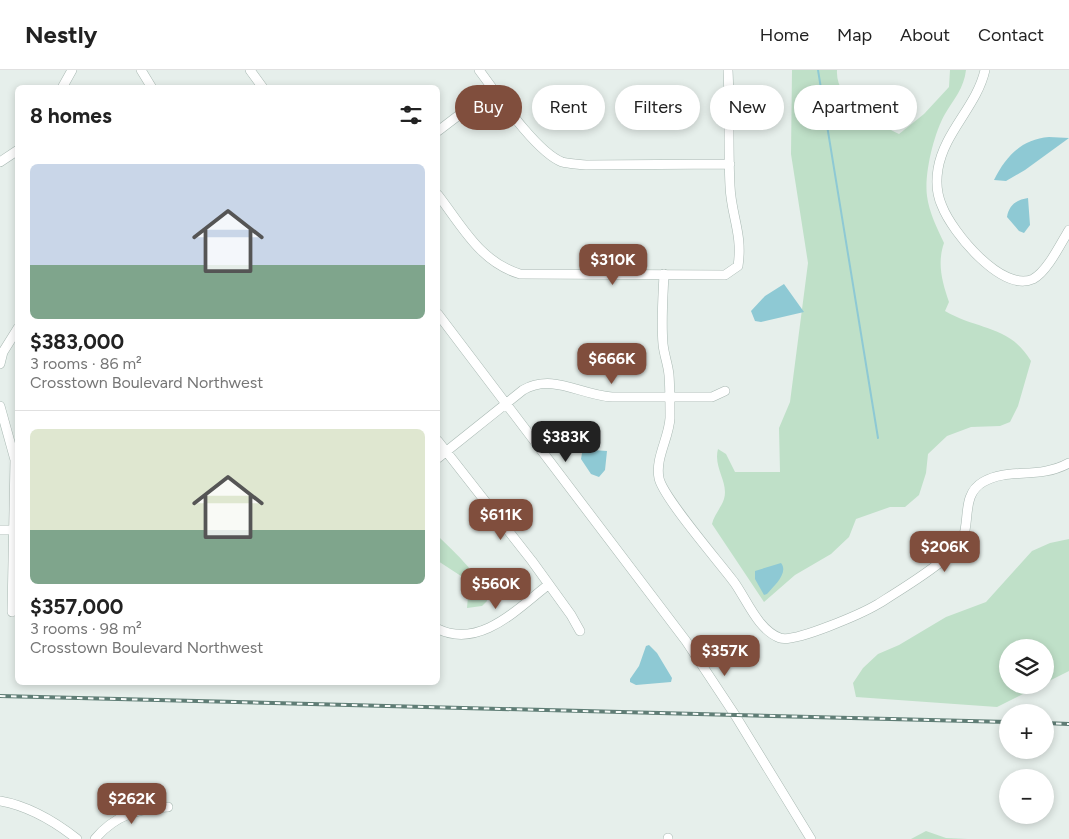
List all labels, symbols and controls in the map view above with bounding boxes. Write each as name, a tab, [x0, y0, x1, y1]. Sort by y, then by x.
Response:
text: Nestly	[25, 20, 97, 49]
text: Home	[760, 24, 809, 46]
text: Map	[837, 24, 872, 46]
text: About	[900, 24, 950, 46]
text: Contact	[978, 24, 1044, 46]
chip: Buy	[455, 85, 522, 130]
chip: Rent	[532, 85, 605, 130]
chip: Filters	[615, 85, 700, 130]
chip: New	[710, 85, 784, 130]
chip: Apartment	[794, 85, 917, 130]
icon: filters	[397, 101, 425, 129]
text: 8 homes	[30, 103, 112, 128]
icon: home	[183, 196, 273, 286]
pin: $310K	[578, 244, 648, 286]
text: $310K	[590, 250, 636, 269]
text: $383,000	[30, 329, 124, 354]
pin: $666K	[577, 342, 647, 385]
text: $666K	[588, 349, 636, 368]
text: 3 rooms · 86 m²	[30, 354, 142, 373]
text: Crosstown Boulevard Northwest	[30, 373, 263, 392]
pin: $383K	[531, 420, 601, 463]
text: $383K	[542, 427, 590, 446]
icon: home	[183, 462, 273, 552]
pin: $611K	[466, 498, 536, 541]
text: $611K	[480, 505, 522, 524]
pin: $206K	[910, 530, 980, 573]
text: $206K	[921, 537, 969, 556]
pin: $560K	[461, 568, 531, 610]
text: $560K	[472, 574, 520, 593]
text: $357,000	[30, 594, 123, 619]
text: 3 rooms · 98 m²	[30, 619, 142, 638]
pin: $357K	[690, 634, 760, 677]
text: Crosstown Boulevard Northwest	[30, 638, 263, 657]
map controls	[999, 639, 1054, 824]
button: layers	[999, 639, 1054, 694]
text: $357K	[702, 641, 748, 660]
button: +	[999, 704, 1054, 759]
button: −	[999, 769, 1054, 824]
pin: $262K	[97, 782, 167, 825]
text: $262K	[108, 789, 156, 808]

